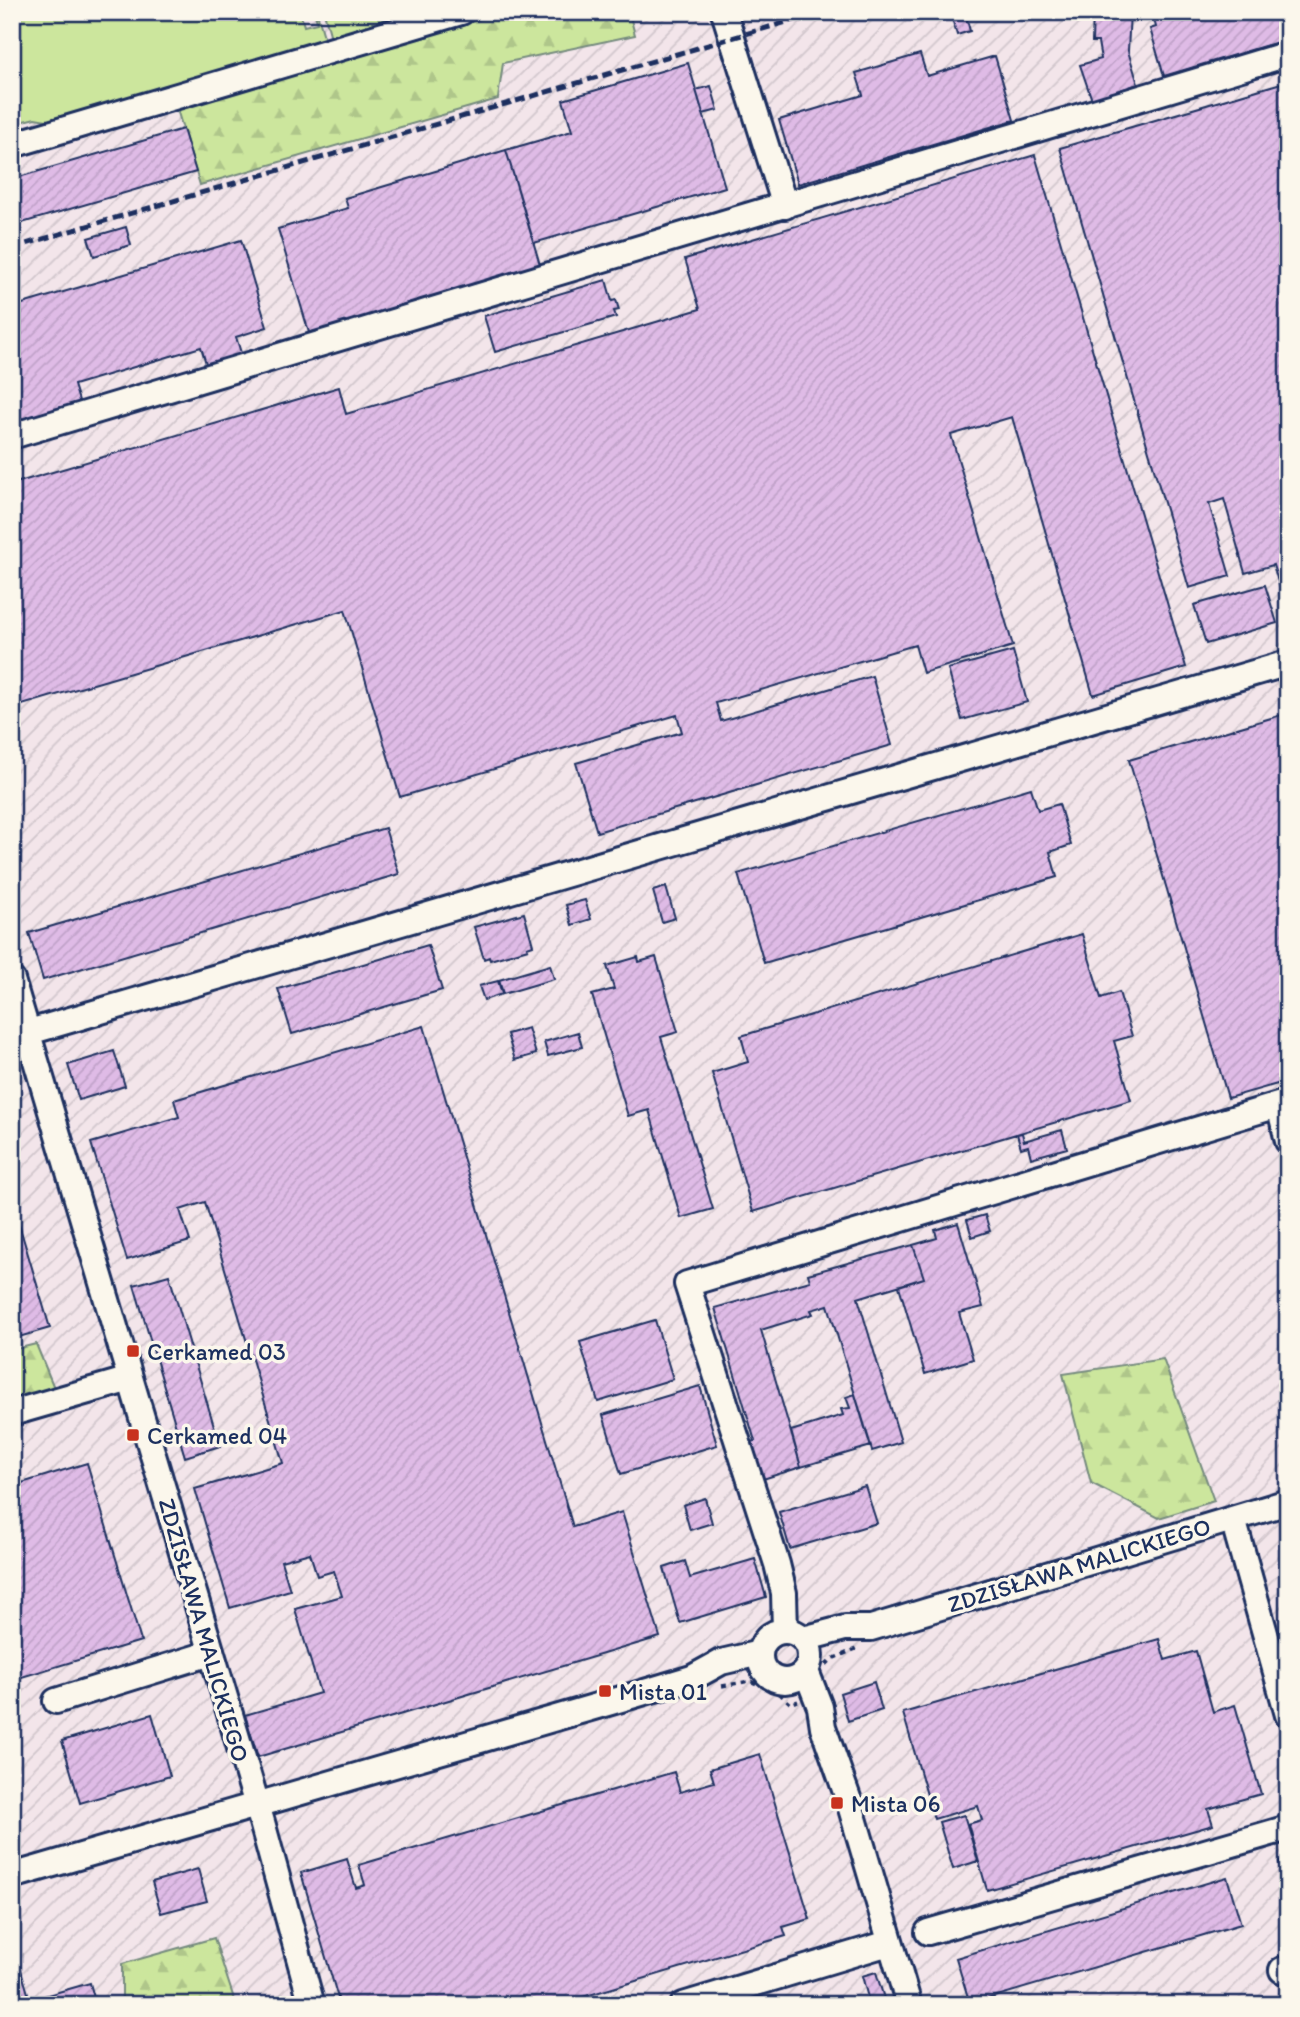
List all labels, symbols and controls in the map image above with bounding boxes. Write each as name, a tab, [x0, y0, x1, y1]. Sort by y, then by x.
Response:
place label: Cerkamed 03	[147, 1337, 286, 1366]
marker: Cerkamed 03	[125, 1343, 141, 1359]
place label: Cerkamed 04	[147, 1421, 287, 1450]
marker: Cerkamed 04	[125, 1427, 141, 1443]
street label: ZDZISŁAWA MALICKIEGO	[152, 1495, 256, 1765]
street label: ZDZISŁAWA MALICKIEGO	[944, 1511, 1214, 1619]
place label: Mista 01	[619, 1677, 707, 1706]
marker: Mista 01	[597, 1683, 613, 1699]
place label: Mista 06	[851, 1789, 940, 1818]
marker: Mista 06	[829, 1795, 845, 1811]

